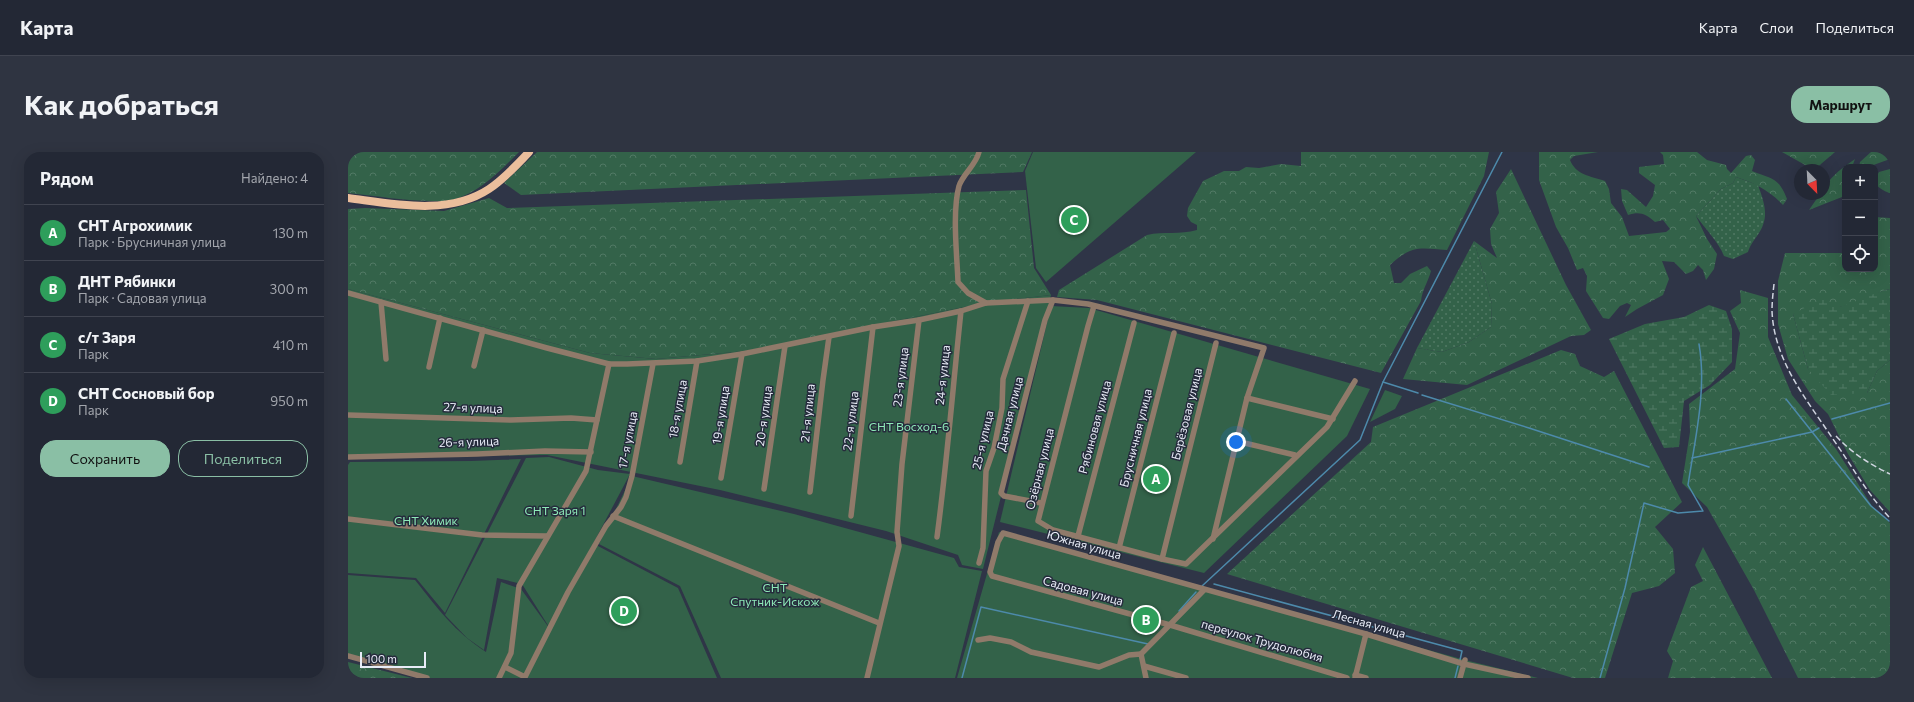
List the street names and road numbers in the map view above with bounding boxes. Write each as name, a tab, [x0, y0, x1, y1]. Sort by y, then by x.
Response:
street label: 24-я улица	[932, 344, 952, 406]
street label: 23-я улица	[889, 346, 911, 408]
street label: Берёзовая улица	[1168, 366, 1204, 461]
street label: Дачная улица	[993, 375, 1025, 453]
street label: 18-я улица	[665, 379, 689, 439]
street label: Рябиновая улица	[1075, 379, 1113, 475]
street label: 21-я улица	[797, 383, 817, 443]
street label: 19-я улица	[708, 385, 732, 445]
street label: 20-я улица	[752, 385, 774, 447]
street label: Брусничная улица	[1116, 387, 1154, 488]
street label: 22-я улица	[839, 390, 861, 451]
street label: 27-я улица	[443, 399, 503, 415]
street label: 25-я улица	[968, 409, 996, 471]
street label: 17-я улица	[615, 410, 639, 470]
street label: Озёрная улица	[1022, 427, 1056, 511]
street label: 26-я улица	[439, 433, 499, 449]
street label: Южная улица	[1045, 527, 1123, 561]
street label: Садовая улица	[1042, 573, 1125, 607]
street label: Лесная улица	[1331, 606, 1408, 640]
street label: переулок Трудолюбия	[1200, 616, 1325, 664]

